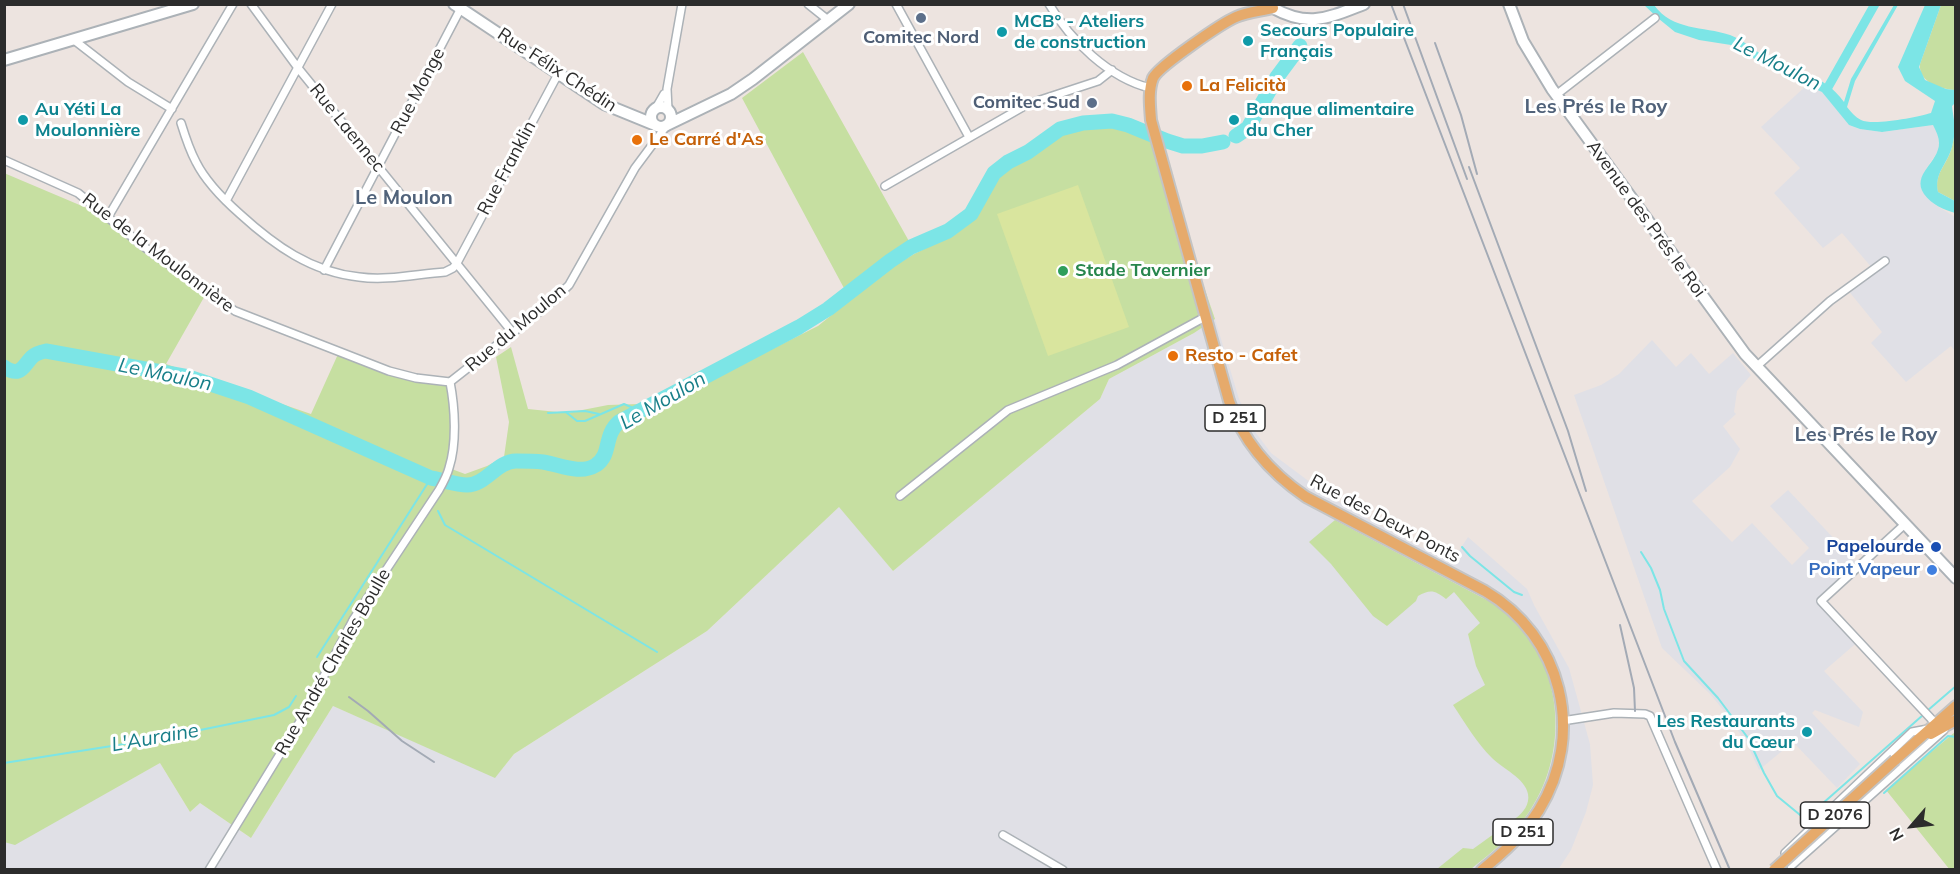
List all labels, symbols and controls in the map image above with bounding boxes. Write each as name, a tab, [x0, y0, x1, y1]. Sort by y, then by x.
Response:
marker: Comitec Nord	[914, 11, 928, 25]
place label: MCB° - Ateliers de construction	[1014, 11, 1146, 54]
place label: Secours Populaire Français	[1260, 20, 1414, 63]
street label: Rue Félix Chédin	[493, 23, 621, 117]
marker: MCB° - Ateliers de construction	[995, 25, 1009, 39]
place label: Comitec Nord	[863, 27, 979, 49]
water label: Le Moulon	[1729, 32, 1825, 96]
marker: Secours Populaire Français	[1241, 34, 1255, 48]
street label: Rue Monge	[386, 44, 450, 138]
place label: La Felicità	[1199, 75, 1286, 97]
street label: Rue Laennec	[305, 79, 389, 177]
marker: La Felicità	[1180, 79, 1194, 93]
place label: Comitec Sud	[973, 92, 1080, 114]
district label: Les Prés le Roy	[1525, 95, 1667, 119]
marker: Comitec Sud	[1085, 96, 1099, 110]
place label: Au Yéti La Moulonnière	[35, 99, 140, 142]
place label: Banque alimentaire du Cher	[1246, 99, 1414, 142]
marker: Au Yéti La Moulonnière	[16, 113, 30, 127]
marker: Banque alimentaire du Cher	[1227, 113, 1241, 127]
street label: Rue Franklin	[473, 117, 541, 219]
place label: Le Carré d'As	[649, 129, 764, 151]
marker: Le Carré d'As	[630, 133, 644, 147]
street label: Avenue des Prés le Roi	[1582, 136, 1710, 302]
district label: Le Moulon	[355, 186, 453, 210]
street label: Rue de la Moulonnière	[78, 189, 238, 317]
place label: Stade Tavernier	[1075, 260, 1210, 282]
marker: Stade Tavernier	[1056, 264, 1070, 278]
street label: Rue du Moulon	[461, 280, 571, 376]
place label: Resto - Cafet	[1185, 345, 1298, 367]
marker: Resto - Cafet	[1166, 349, 1180, 363]
water label: Le Moulon	[116, 353, 214, 397]
water label: Le Moulon	[616, 367, 710, 435]
road number: D 251	[1205, 405, 1265, 431]
district label: Les Prés le Roy	[1795, 423, 1937, 447]
street label: Rue des Deux Ponts	[1306, 470, 1464, 568]
place label: Papelourde	[1826, 536, 1924, 558]
marker: Papelourde	[1929, 540, 1943, 554]
place label: Point Vapeur	[1809, 559, 1920, 581]
marker: Point Vapeur	[1925, 563, 1939, 577]
street label: Rue André Charles Boulle	[271, 565, 395, 759]
place label: Les Restaurants du Cœur	[1656, 711, 1795, 754]
water label: L'Auraine	[110, 719, 200, 757]
marker: Les Restaurants du Cœur	[1800, 725, 1814, 739]
north arrow	[1882, 796, 1942, 856]
road number: D 2076	[1800, 802, 1870, 828]
road number: D 251	[1493, 819, 1553, 845]
text: N	[1884, 824, 1908, 844]

